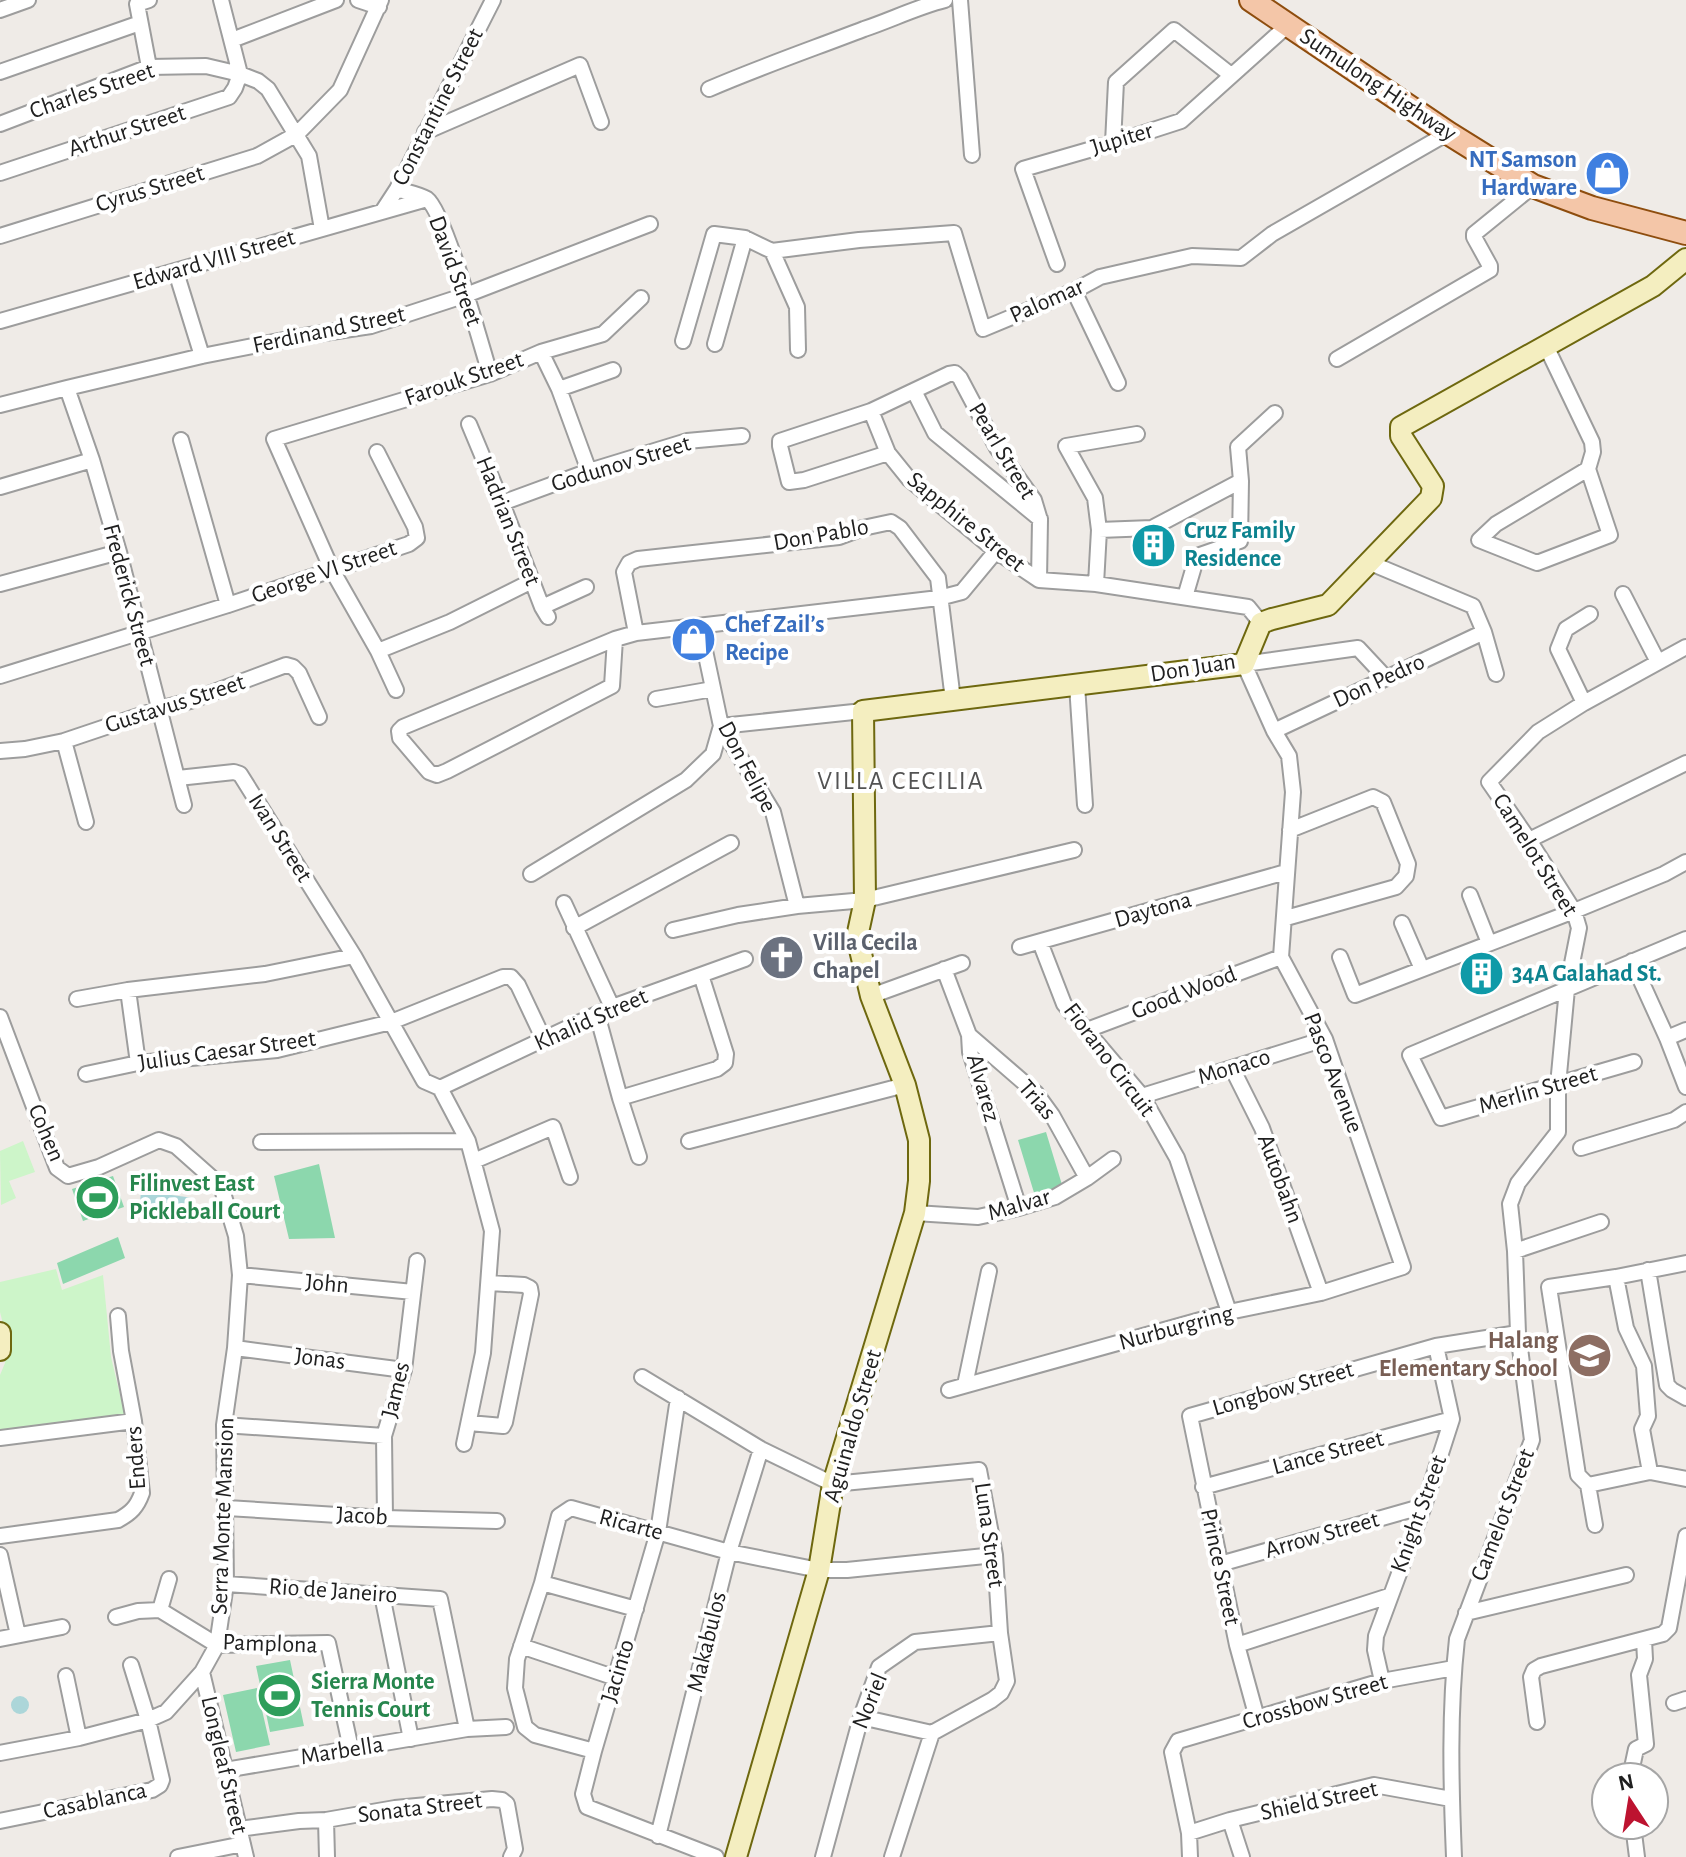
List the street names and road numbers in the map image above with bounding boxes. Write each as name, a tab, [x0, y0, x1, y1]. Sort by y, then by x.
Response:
street label: Constantine Street	[388, 24, 488, 190]
street label: Sumulong Highway	[1295, 24, 1461, 146]
street label: Charles Street	[27, 58, 158, 123]
street label: Arthur Street	[65, 101, 189, 161]
street label: Jupiter	[1088, 118, 1156, 160]
street label: Cyrus Street	[93, 161, 207, 217]
street label: David Street	[424, 213, 486, 330]
street label: Edward VIII Street	[130, 225, 298, 295]
street label: Palomar	[1006, 274, 1088, 328]
street label: Ferdinand Street	[251, 302, 408, 358]
street label: Farouk Street	[402, 347, 527, 410]
street label: Pearl Street	[964, 399, 1040, 504]
street label: Godunov Street	[548, 431, 694, 497]
street label: Hadrian Street	[471, 453, 545, 589]
street label: Sapphire Street	[903, 467, 1030, 577]
street label: Don Pablo	[771, 515, 871, 555]
street label: Frederick Street	[99, 521, 160, 669]
street label: George VI Street	[249, 536, 400, 608]
street label: Don Juan	[1149, 649, 1237, 687]
street label: Don Pedro	[1330, 649, 1428, 713]
street label: Gustavus Street	[102, 670, 248, 738]
street label: Don Felipe	[713, 718, 781, 816]
street label: Ivan Street	[244, 790, 317, 887]
street label: Camelot Street	[1488, 790, 1582, 921]
street label: Daytona	[1112, 888, 1194, 932]
street label: Good Wood	[1128, 962, 1240, 1024]
street label: Khalid Street	[531, 984, 652, 1056]
street label: Fiorano Circuit	[1059, 999, 1159, 1121]
street label: Pasco Avenue	[1299, 1010, 1367, 1136]
street label: Julius Caesar Street	[137, 1027, 318, 1075]
street label: Monaco	[1195, 1045, 1273, 1089]
street label: Alvarez	[962, 1051, 1004, 1125]
street label: Merlin Street	[1476, 1062, 1600, 1118]
street label: Trias	[1014, 1076, 1060, 1124]
street label: Cohen	[23, 1101, 69, 1165]
street label: Autobahn	[1253, 1131, 1307, 1227]
street label: Malvar	[985, 1185, 1053, 1225]
street label: John	[304, 1270, 350, 1298]
street label: Nurburgring	[1116, 1301, 1236, 1355]
street label: Jonas	[293, 1344, 347, 1374]
street label: Aguinaldo Street	[820, 1347, 886, 1505]
street label: Longbow Street	[1210, 1357, 1357, 1421]
street label: James	[377, 1359, 415, 1421]
street label: Serra Monte Mansion	[208, 1417, 238, 1615]
street label: Enders	[122, 1425, 150, 1491]
street label: Lance Street	[1270, 1427, 1386, 1479]
street label: Camelot Street	[1467, 1445, 1539, 1584]
street label: Knight Street	[1387, 1452, 1451, 1576]
street label: Luna Street	[970, 1481, 1008, 1589]
street label: Jacob	[336, 1503, 388, 1529]
street label: Ricarte	[596, 1505, 666, 1545]
street label: Prince Street	[1196, 1506, 1244, 1628]
street label: Arrow Street	[1262, 1507, 1382, 1563]
street label: Rio de Janeiro	[268, 1575, 398, 1607]
street label: Makabulos	[683, 1589, 731, 1695]
street label: Pamplona	[222, 1630, 318, 1658]
street label: Jacinto	[597, 1637, 639, 1705]
street label: Noriel	[848, 1670, 892, 1732]
street label: Crossbow Street	[1240, 1670, 1391, 1734]
street label: Longleaf Street	[196, 1694, 252, 1837]
street label: Marbella	[299, 1733, 385, 1769]
street label: Shield Street	[1258, 1777, 1380, 1825]
street label: Casablanca	[41, 1778, 149, 1824]
street label: Sonata Street	[356, 1788, 484, 1828]

